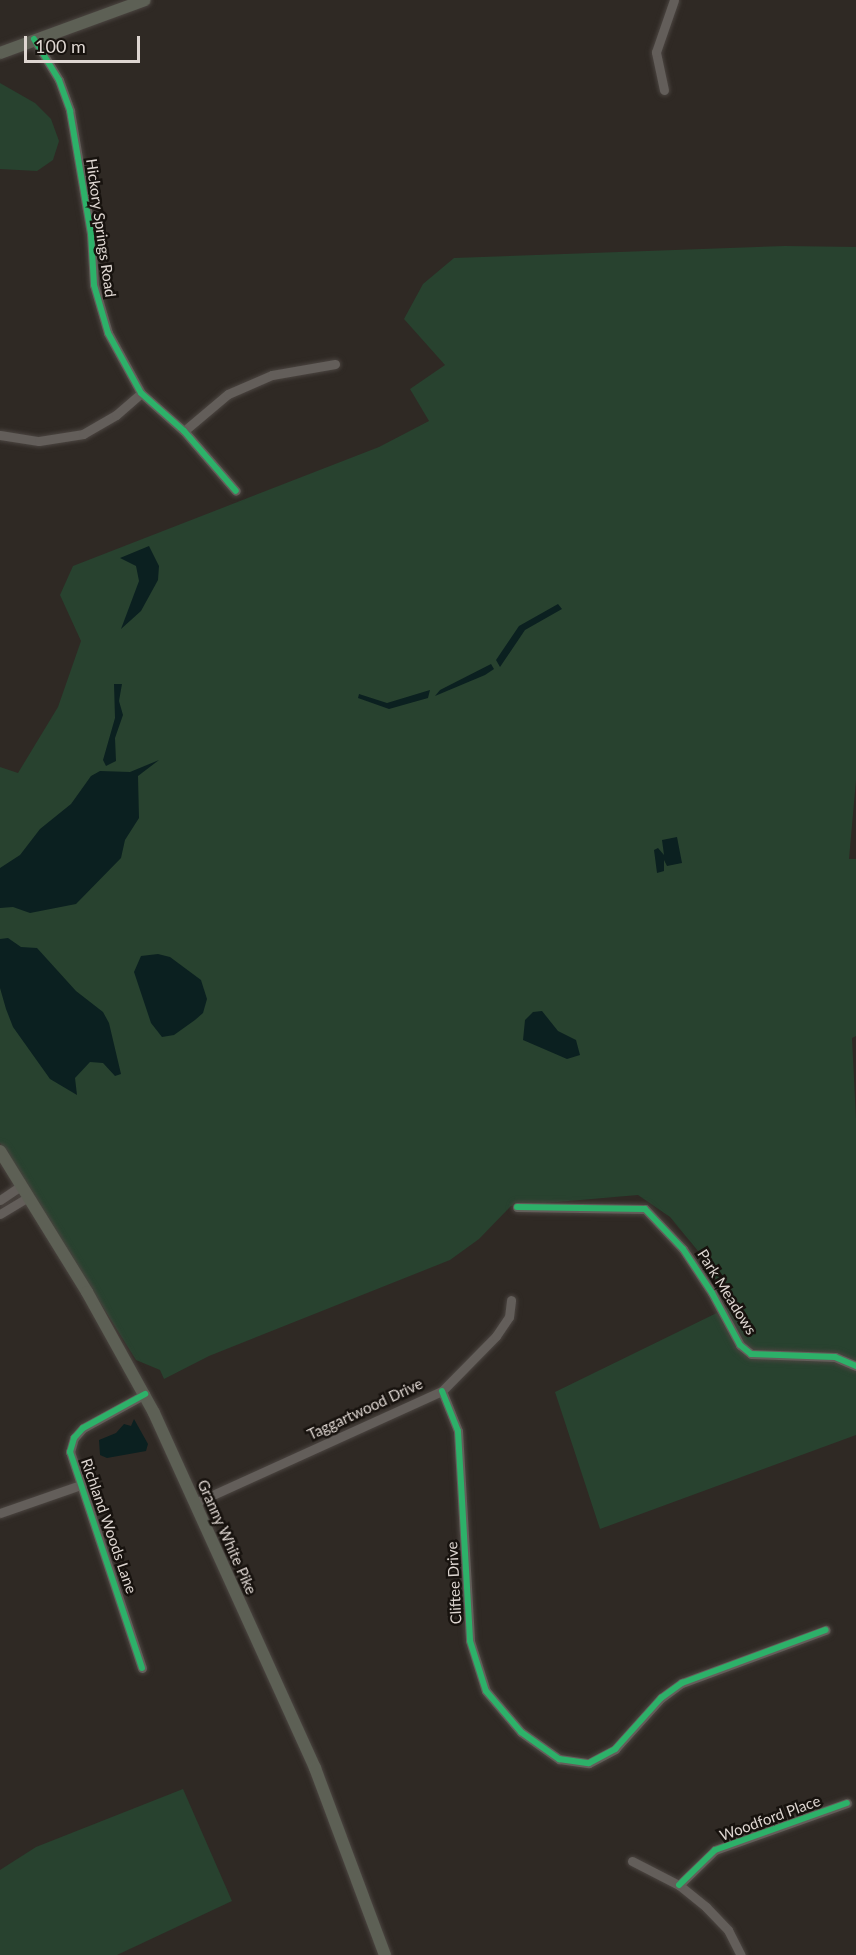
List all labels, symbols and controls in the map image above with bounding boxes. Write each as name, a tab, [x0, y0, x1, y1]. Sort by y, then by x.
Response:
scale bar	[27, 24, 142, 62]
text: 100 m	[35, 35, 86, 57]
street label: Hickory Springs Road	[82, 157, 120, 299]
street label: Park Meadows	[694, 1246, 760, 1338]
street label: Taggartwood Drive	[304, 1374, 426, 1444]
street label: Richland Woods Lane	[77, 1456, 141, 1596]
street label: Granny White Pike	[194, 1477, 260, 1597]
street label: Cliftee Drive	[443, 1541, 465, 1625]
street label: Woodford Place	[717, 1791, 823, 1845]

